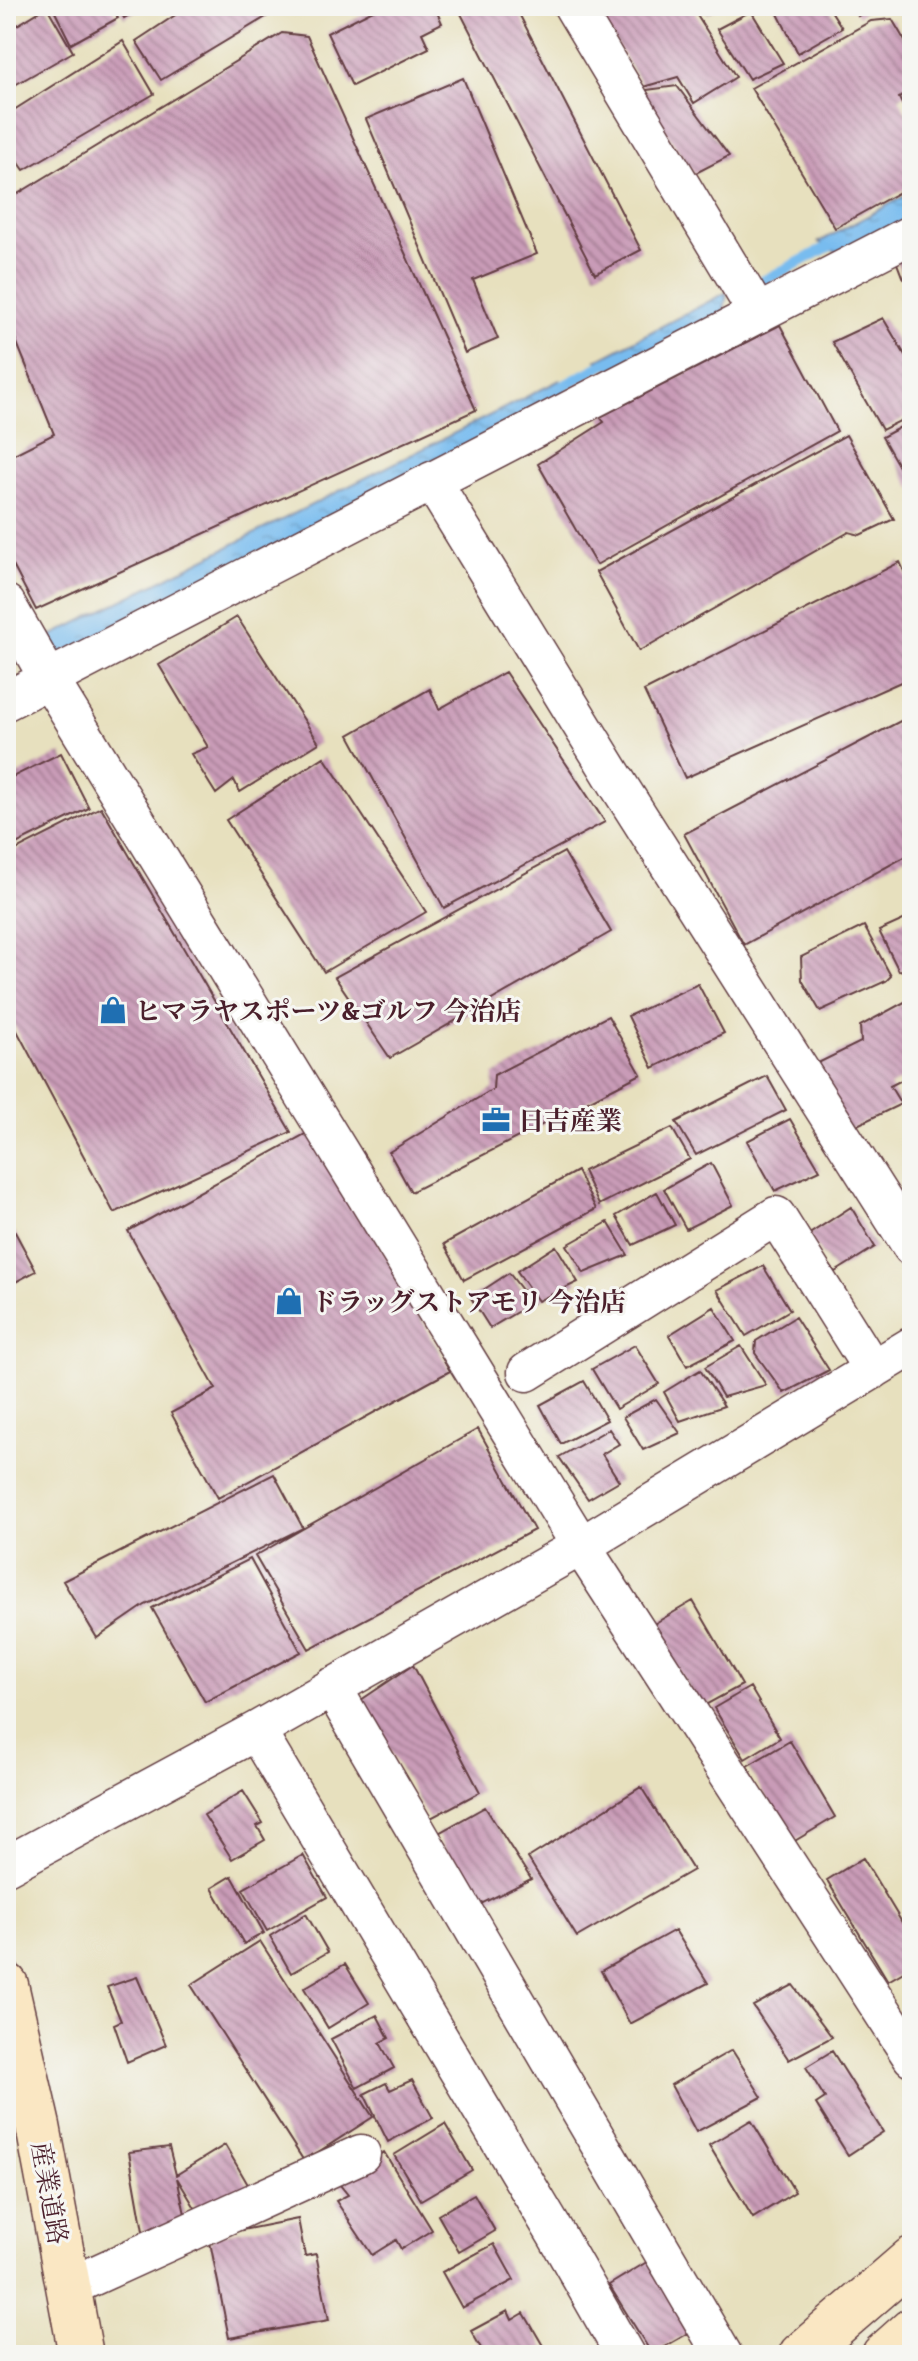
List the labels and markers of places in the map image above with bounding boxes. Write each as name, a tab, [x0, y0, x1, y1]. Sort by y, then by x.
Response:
place label: ヒマラヤスポーツ&ゴルフ 今治店	[135, 991, 521, 1030]
shop icon: ヒマラヤスポーツ&ゴルフ 今治店	[98, 995, 128, 1025]
place label: 日吉産業	[518, 1101, 622, 1140]
office icon: 日吉産業	[481, 1105, 511, 1135]
place label: ドラッグストアモリ 今治店	[311, 1282, 626, 1321]
shop icon: ドラッグストアモリ 今治店	[274, 1286, 304, 1316]

